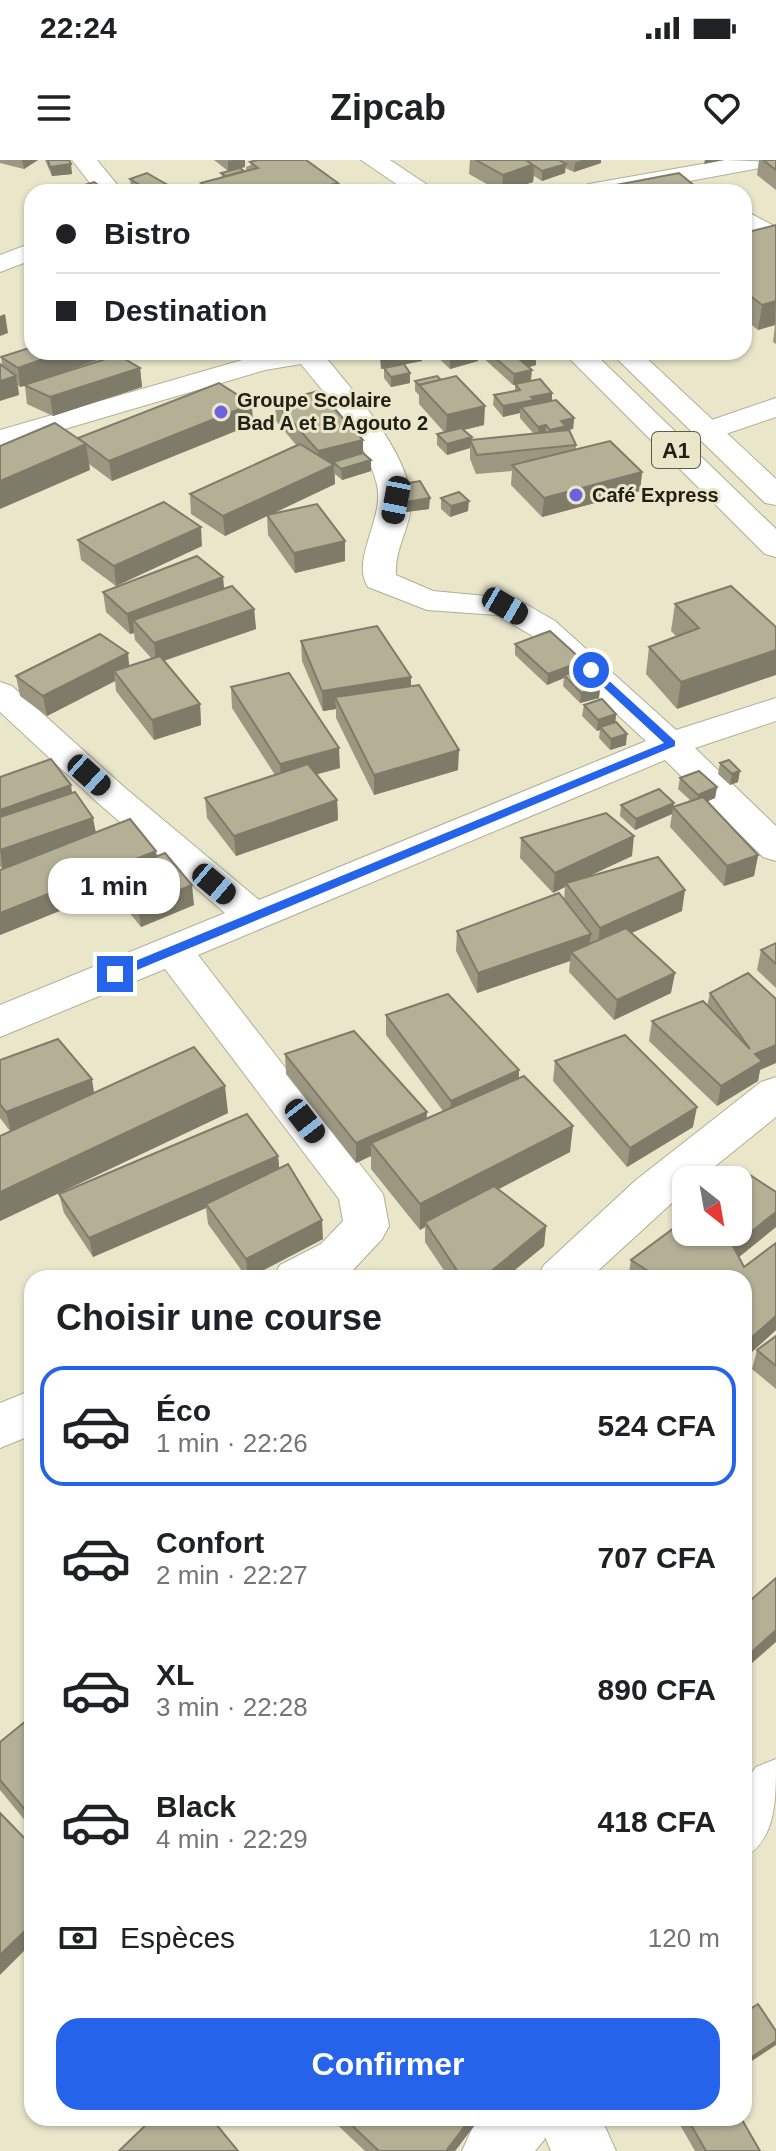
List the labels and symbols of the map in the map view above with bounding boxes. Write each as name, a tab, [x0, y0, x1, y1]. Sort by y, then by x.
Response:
place label: Groupe Scolaire Bad A et B Agouto 2	[237, 389, 428, 434]
marker: Groupe Scolaire Bad A et B Agouto 2	[212, 403, 230, 421]
road number: A1	[652, 432, 700, 468]
car	[380, 474, 412, 526]
place label: Café Express	[592, 484, 719, 506]
marker: Café Express	[567, 486, 585, 504]
car	[478, 584, 532, 628]
route start	[573, 652, 609, 688]
car	[63, 750, 115, 800]
callout: 1 min	[49, 858, 181, 914]
car	[188, 859, 240, 909]
route end	[97, 956, 133, 992]
car	[281, 1095, 329, 1147]
north arrow	[672, 1166, 752, 1246]

